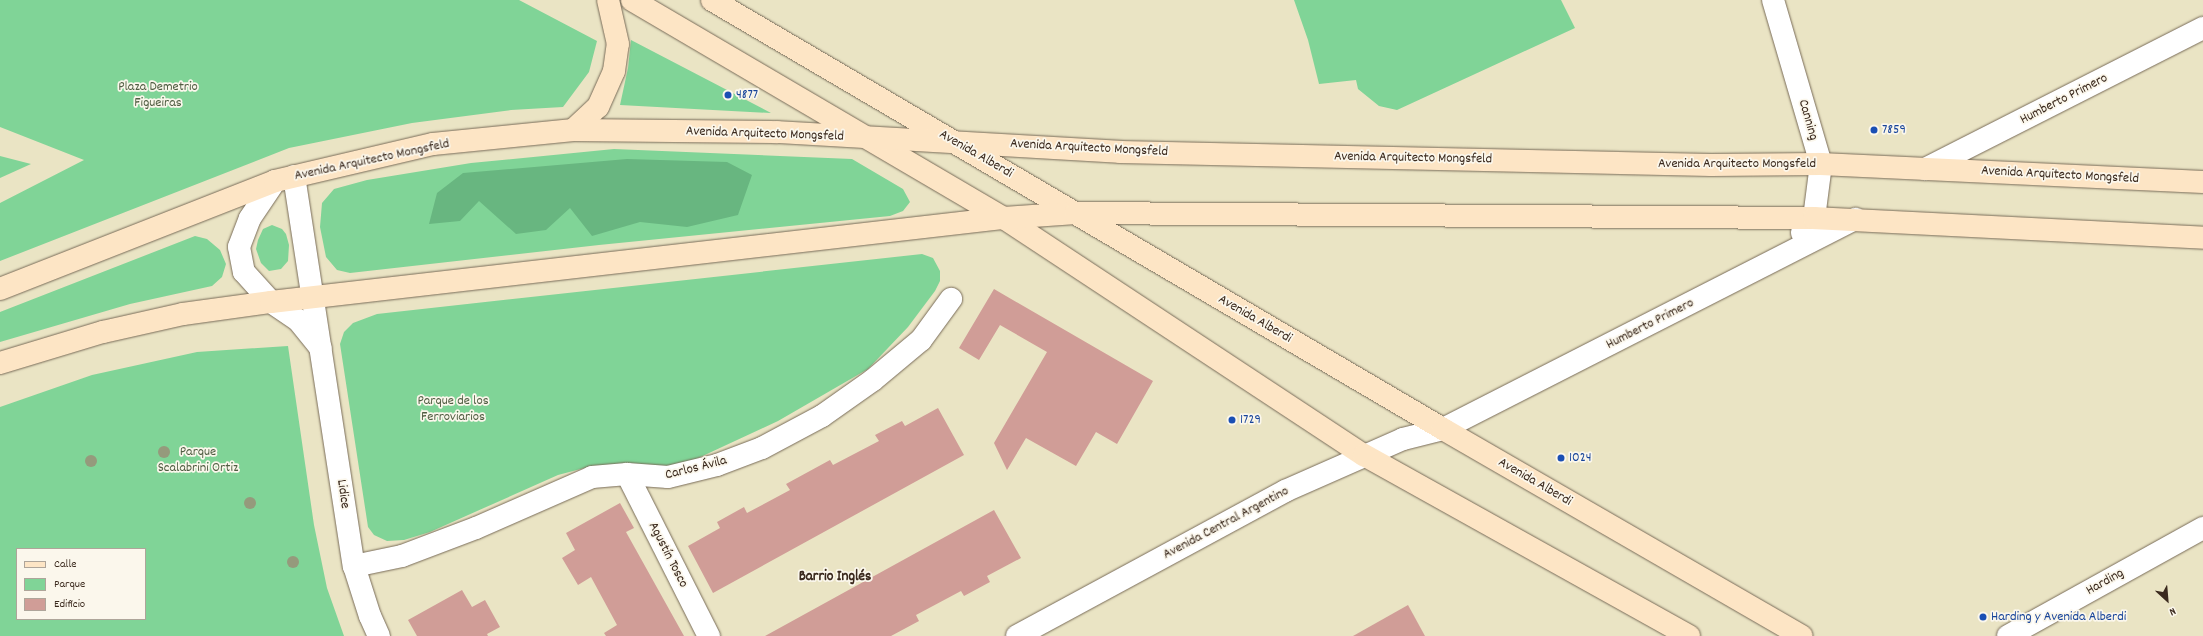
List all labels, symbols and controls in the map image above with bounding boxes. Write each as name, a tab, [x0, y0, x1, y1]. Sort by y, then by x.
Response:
street label: Humberto Primero	[2017, 70, 2111, 128]
park label: Plaza Demetrio Figueiras	[118, 79, 198, 112]
place label: 4877	[736, 87, 758, 103]
marker: 4877	[723, 90, 733, 100]
street label: Canning	[1794, 98, 1822, 142]
place label: 7859	[1882, 122, 1906, 138]
street label: Avenida Arquitecto Mongsfeld	[686, 123, 844, 145]
marker: 7859	[1869, 125, 1879, 135]
street label: Avenida Alberdi	[936, 126, 1016, 182]
street label: Avenida Arquitecto Mongsfeld	[293, 135, 451, 185]
street label: Avenida Arquitecto Mongsfeld	[1010, 135, 1168, 161]
street label: Avenida Arquitecto Mongsfeld	[1334, 148, 1492, 168]
street label: Avenida Arquitecto Mongsfeld	[1658, 156, 1816, 172]
street label: Avenida Arquitecto Mongsfeld	[1981, 162, 2139, 188]
street label: Avenida Alberdi	[1215, 291, 1295, 347]
street label: Humberto Primero	[1603, 295, 1697, 353]
park label: Parque de los Ferroviarios	[417, 393, 489, 426]
place label: 1729	[1240, 412, 1261, 428]
marker: 1729	[1227, 415, 1237, 425]
park label: Parque Scalabrini Ortiz	[158, 444, 238, 476]
place label: 1024	[1569, 450, 1592, 466]
street label: Carlos Ávila	[663, 452, 729, 484]
marker: 1024	[1556, 453, 1566, 463]
street label: Avenida Alberdi	[1495, 454, 1575, 510]
street label: Lidice	[333, 478, 353, 510]
street label: Avenida Central Argentino	[1160, 483, 1292, 563]
street label: Agustín Tosco	[644, 519, 692, 591]
legend	[16, 548, 146, 620]
text: Calle	[54, 556, 77, 573]
street label: Harding	[2083, 565, 2127, 599]
district label: Barrio Inglés	[799, 569, 871, 587]
text: Parque	[54, 576, 85, 593]
north arrow	[2147, 580, 2187, 620]
text: Edificio	[54, 596, 85, 613]
text: N	[2166, 602, 2178, 619]
place label: Harding y Avenida Alberdi	[1991, 609, 2126, 625]
marker: Harding y Avenida Alberdi	[1978, 612, 1988, 622]

